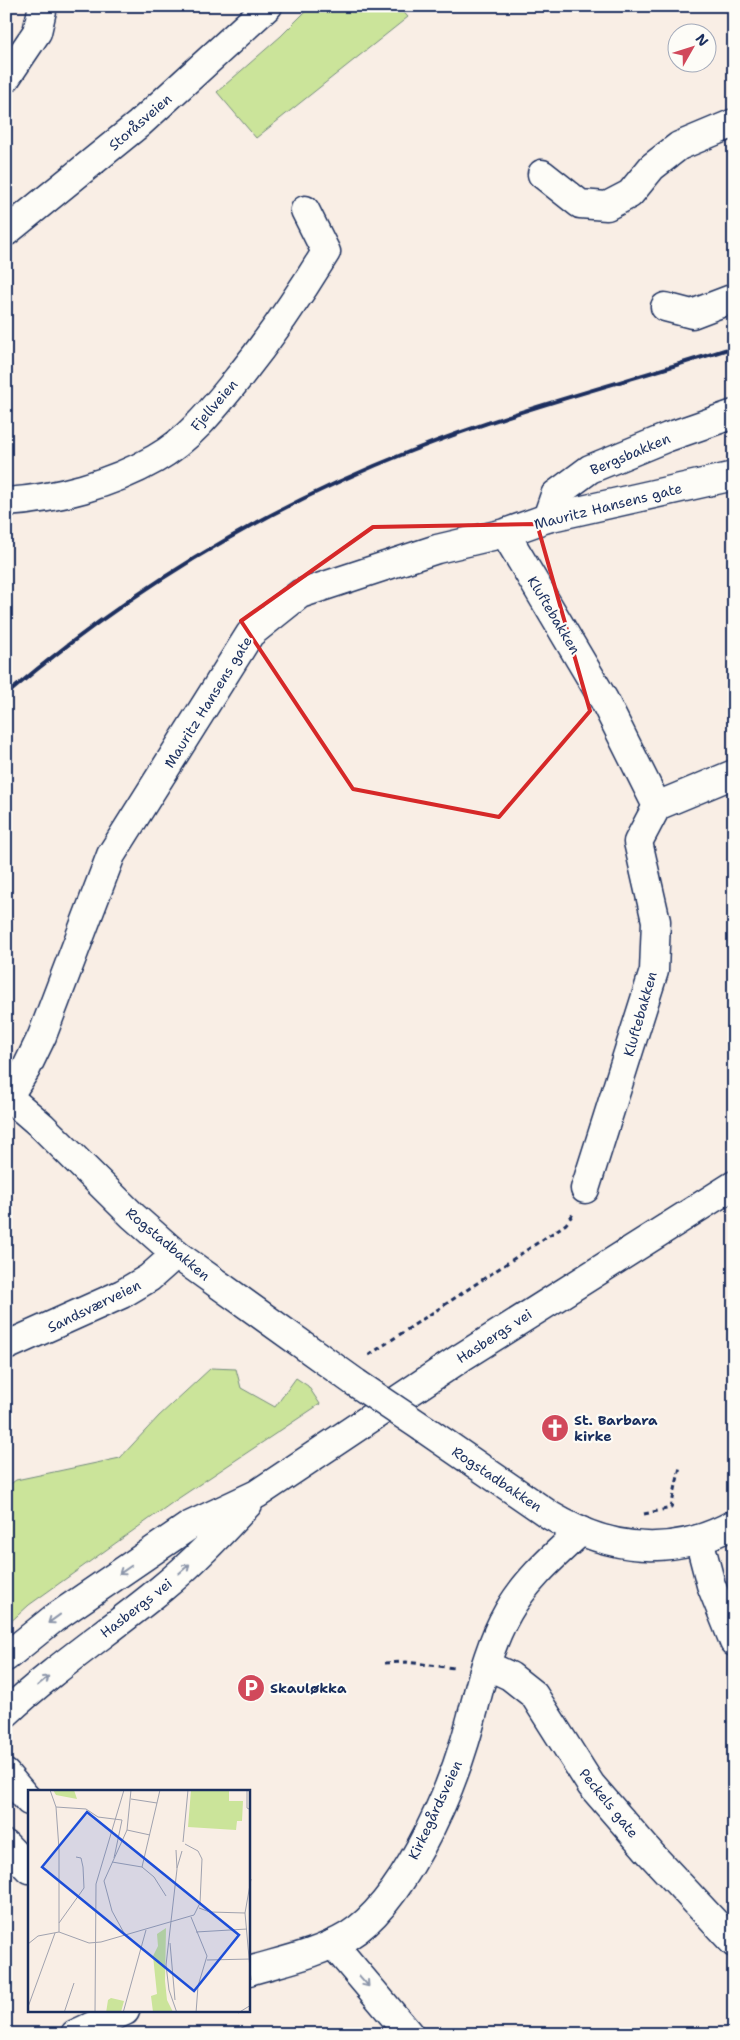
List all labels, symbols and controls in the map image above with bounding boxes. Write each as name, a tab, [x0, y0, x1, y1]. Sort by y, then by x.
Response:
north arrow	[668, 22, 718, 72]
text: N	[692, 30, 713, 50]
street label: Storåsveien	[105, 89, 176, 154]
street label: Fjellveien	[187, 375, 242, 435]
street label: Bergsbakken	[587, 429, 673, 479]
street label: Mauritz Hansens gate	[532, 479, 684, 533]
street label: Kluftebakken	[524, 573, 585, 658]
street label: Mauritz Hansens gate	[160, 633, 256, 771]
street label: Kluftebakken	[619, 969, 661, 1059]
street label: Rogstadbakken	[122, 1203, 214, 1285]
street label: Sandsværveien	[44, 1275, 144, 1336]
street label: Hasbergs vei	[453, 1305, 535, 1367]
place label: St. Barbara kirke	[574, 1411, 658, 1445]
church icon: St. Barbara kirke	[540, 1413, 570, 1443]
street label: Rogstadbakken	[449, 1442, 546, 1516]
one-way arrow	[177, 1564, 190, 1575]
one-way arrow	[118, 1565, 132, 1575]
street label: Hasbergs vei	[96, 1574, 176, 1642]
one-way arrow	[47, 1614, 61, 1624]
parking icon: Skauløkka	[236, 1673, 266, 1703]
one-way arrow	[36, 1676, 49, 1687]
place label: Skauløkka	[270, 1679, 347, 1697]
street label: Kirkegårdsveien	[404, 1757, 466, 1863]
street label: Peckels gate	[576, 1765, 643, 1841]
inset map	[28, 1790, 250, 2012]
one-way arrow	[359, 1974, 370, 1987]

